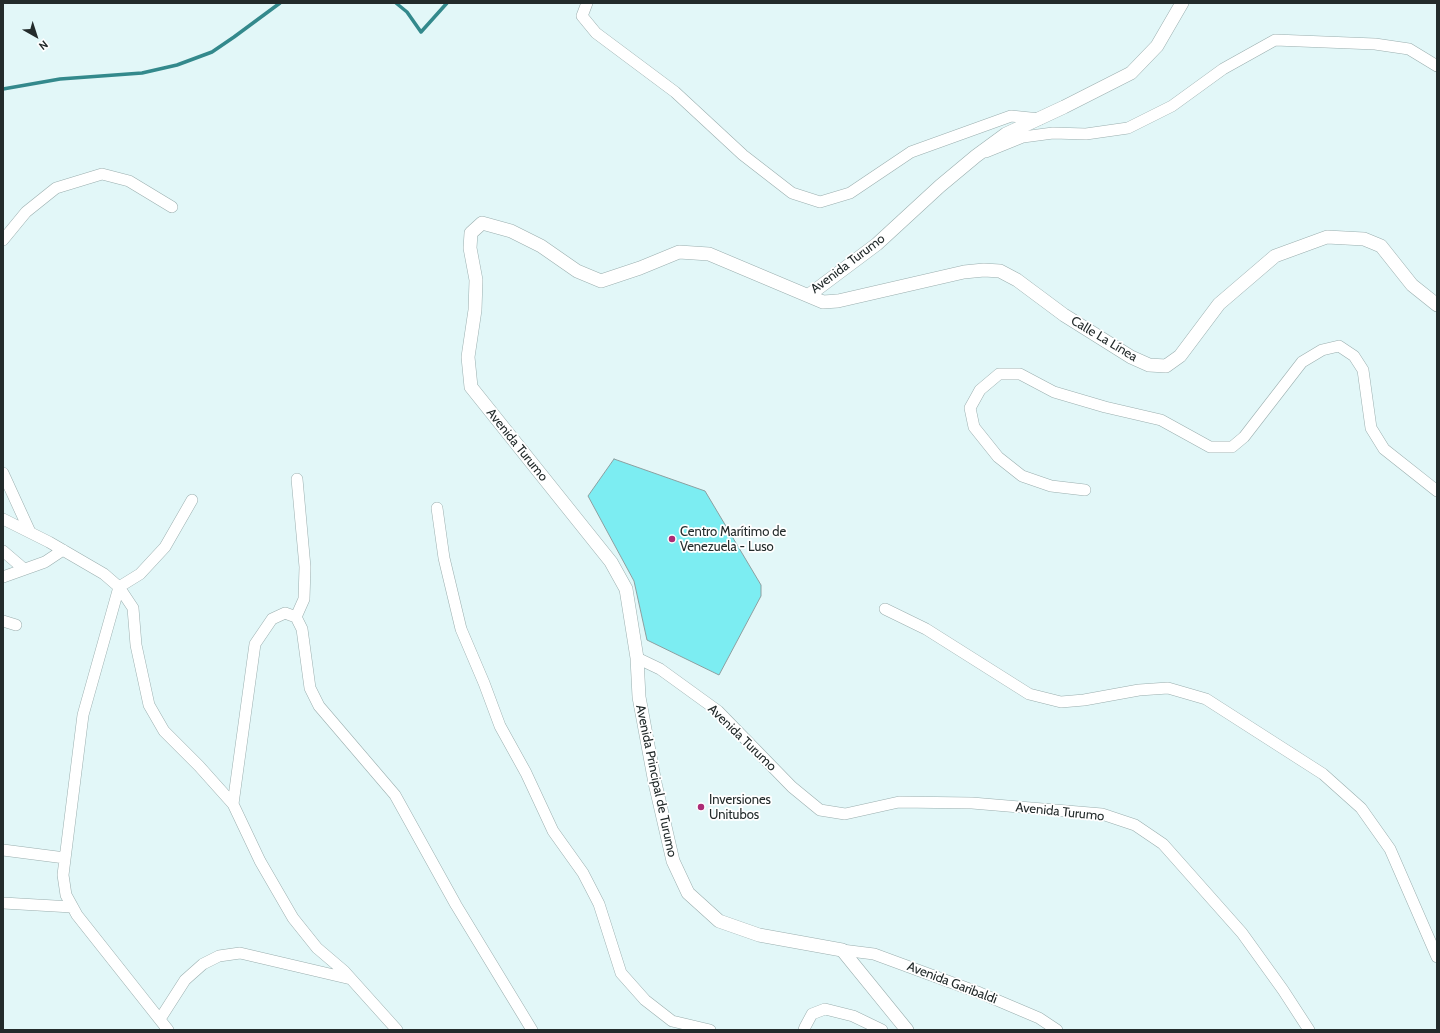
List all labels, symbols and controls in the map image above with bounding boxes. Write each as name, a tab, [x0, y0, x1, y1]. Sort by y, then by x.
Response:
north arrow	[16, 16, 56, 56]
text: N	[36, 37, 51, 53]
street label: Avenida Turumo	[808, 231, 888, 297]
street label: Calle La Línea	[1068, 313, 1140, 365]
street label: Avenida Turumo	[483, 406, 551, 484]
place label: Centro Marítimo de Venezuela - Luso	[680, 524, 786, 555]
marker: Centro Marítimo de Venezuela - Luso	[667, 534, 677, 544]
street label: Avenida Turumo	[705, 701, 779, 775]
street label: Avenida Principal de Turumo	[632, 703, 680, 859]
place label: Inversiones Unitubos	[709, 792, 771, 823]
street label: Avenida Turumo	[1015, 800, 1105, 824]
marker: Inversiones Unitubos	[696, 802, 706, 812]
street label: Avenida Garibaldi	[905, 959, 999, 1007]

